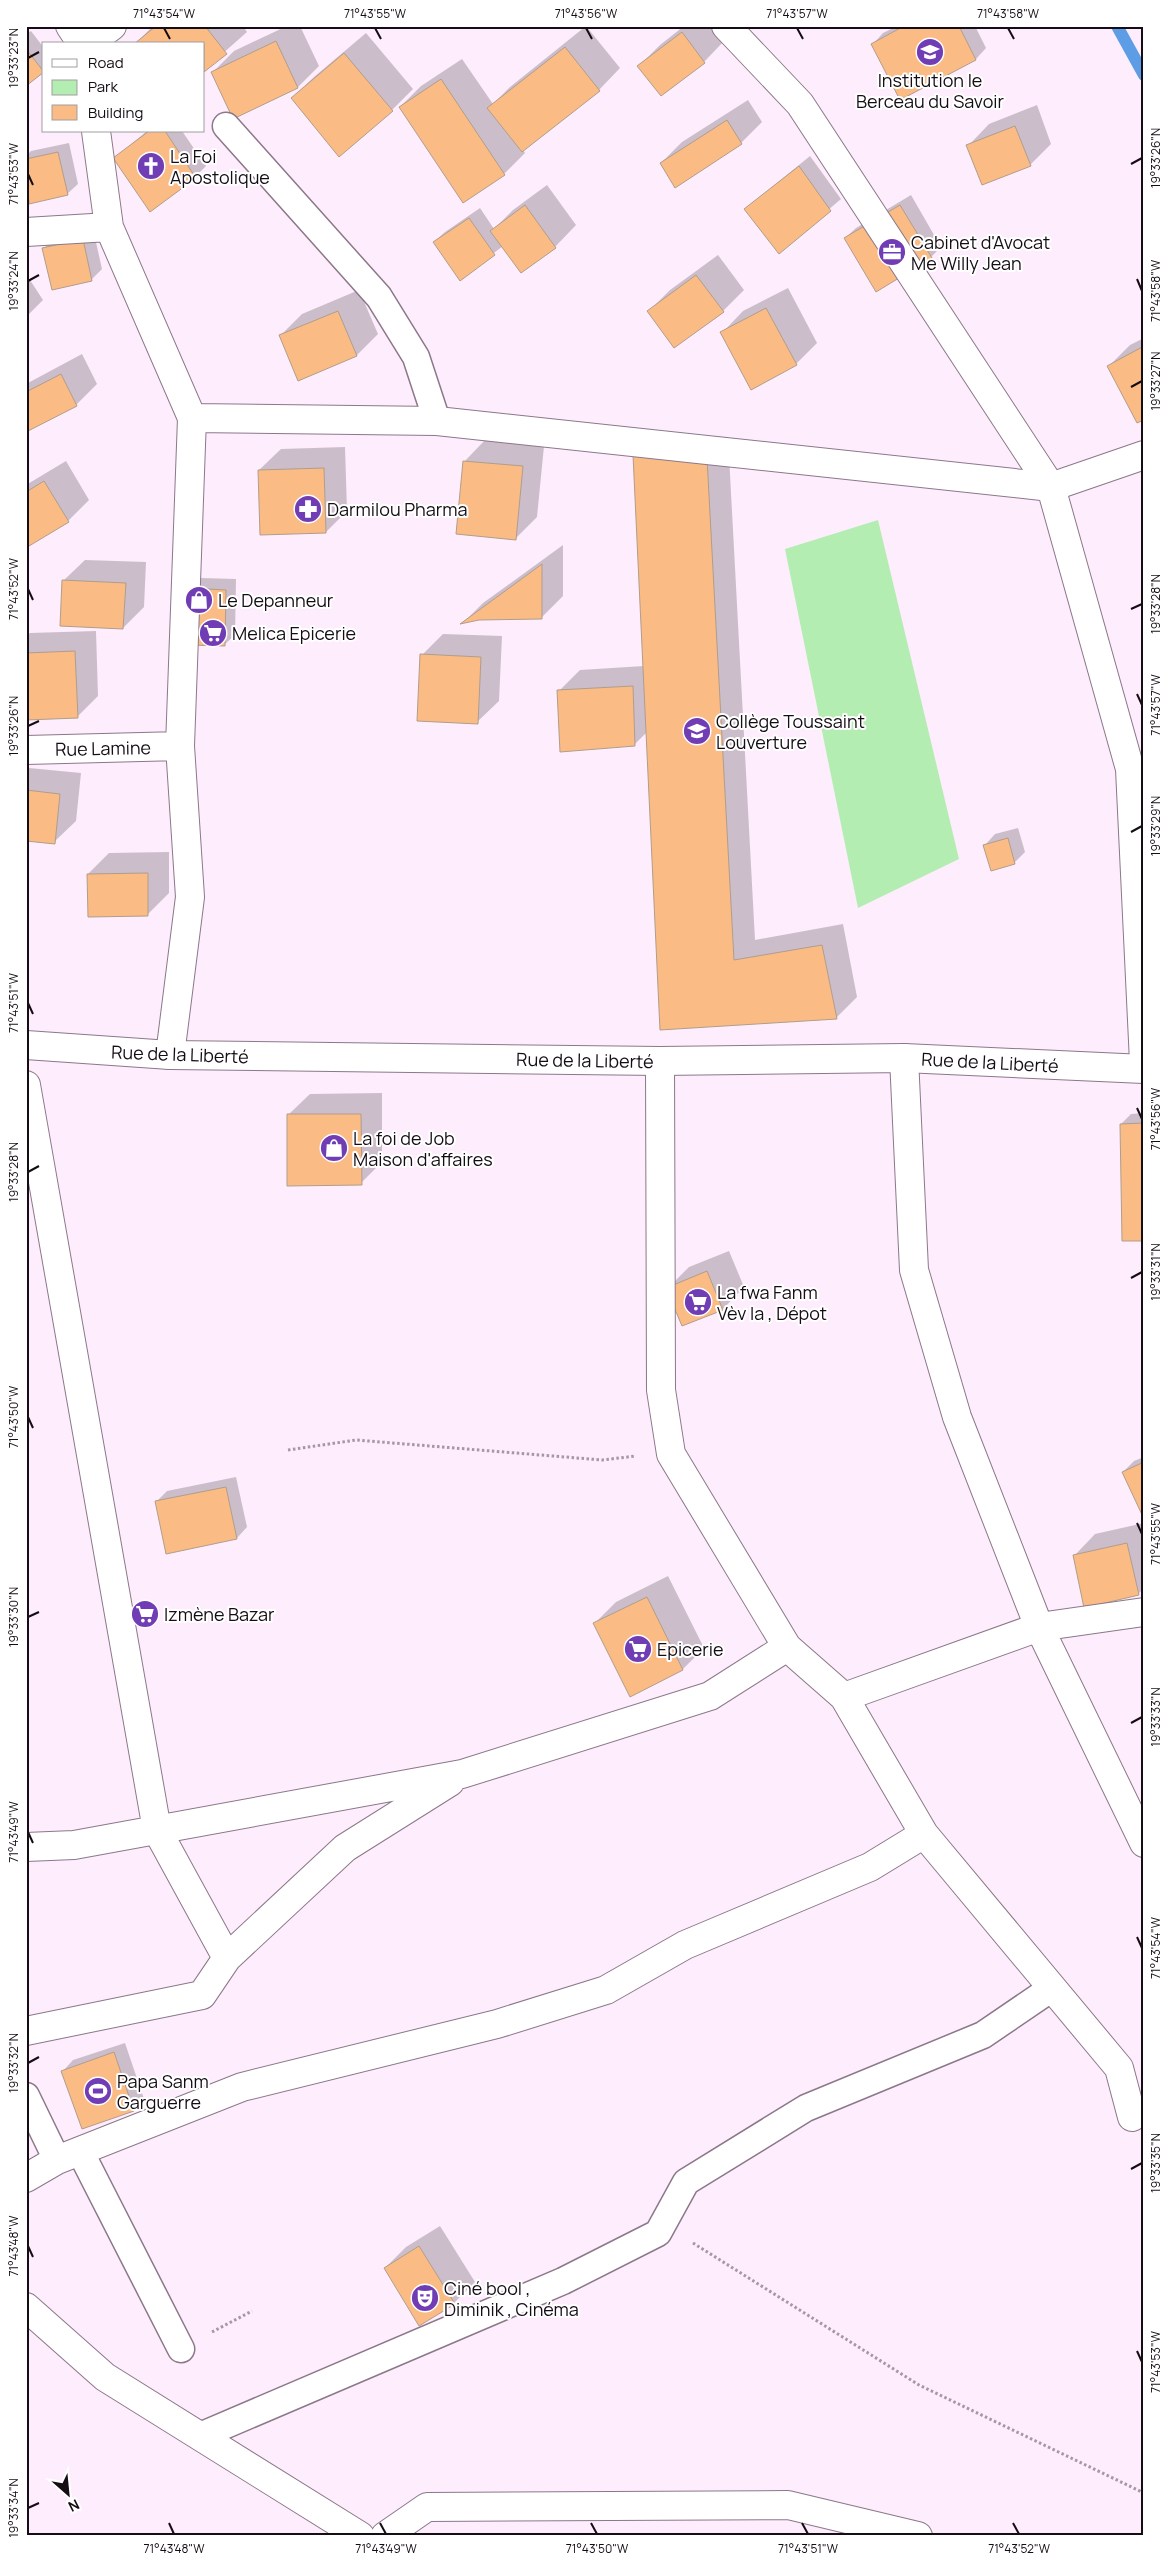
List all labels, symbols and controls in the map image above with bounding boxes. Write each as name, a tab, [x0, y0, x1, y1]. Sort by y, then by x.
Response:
text: 71°43'54"W	[133, 5, 196, 22]
text: 71°43'55"W	[344, 5, 407, 22]
text: 71°43'56"W	[555, 5, 618, 22]
text: 71°43'57"W	[766, 5, 828, 22]
text: 71°43'58"W	[977, 5, 1040, 22]
text: 19°33'23"N	[5, 28, 22, 88]
school or university icon: Institution le Berceau du Savoir	[915, 37, 945, 67]
legend	[42, 42, 205, 132]
text: Road	[88, 52, 124, 73]
place label: Institution le Berceau du Savoir	[856, 68, 1005, 113]
text: Park	[88, 76, 118, 97]
text: Building	[88, 102, 143, 123]
text: 19°33'26"N	[1147, 128, 1164, 188]
text: 71°43'53"W	[5, 142, 22, 205]
place label: La Foi Apostolique	[170, 144, 270, 189]
church icon: La Foi Apostolique	[136, 151, 166, 181]
place label: Cabinet d'Avocat Me Willy Jean	[911, 230, 1050, 275]
office icon: Cabinet d'Avocat Me Willy Jean	[877, 237, 907, 267]
text: 19°33'24"N	[5, 251, 22, 311]
text: 71°43'58"W	[1147, 259, 1164, 322]
text: 19°33'27"N	[1147, 351, 1164, 411]
pharmacy icon: Darmilou Pharma	[293, 494, 323, 524]
place label: Darmilou Pharma	[327, 497, 468, 521]
text: 71°43'52"W	[5, 557, 22, 620]
text: 19°33'28"N	[1147, 574, 1164, 634]
shop icon: Le Depanneur	[184, 585, 214, 615]
place label: Le Depanneur	[218, 588, 334, 612]
supermarket icon: Melica Epicerie	[198, 618, 228, 648]
place label: Melica Epicerie	[232, 621, 356, 645]
text: 71°43'57"W	[1147, 674, 1164, 736]
text: 19°33'26"N	[5, 696, 22, 756]
place label: Collège Toussaint Louverture	[716, 709, 865, 754]
school or university icon: Collège Toussaint Louverture	[682, 716, 712, 746]
street label: Rue Lamine	[55, 735, 151, 761]
text: 19°33'29"N	[1147, 796, 1164, 856]
text: 71°43'51"W	[5, 972, 22, 1033]
street label: Rue de la Liberté	[111, 1040, 249, 1068]
street label: Rue de la Liberté	[921, 1046, 1059, 1078]
street label: Rue de la Liberté	[516, 1047, 654, 1073]
text: 71°43'56"W	[1147, 1087, 1164, 1150]
place label: La foi de Job Maison d'affaires	[353, 1126, 493, 1171]
shop icon: La foi de Job Maison d'affaires	[319, 1133, 349, 1163]
text: 19°33'28"N	[5, 1142, 22, 1202]
text: 19°33'31"N	[1147, 1243, 1164, 1301]
place label: La fwa Fanm Vèv la , Dépot	[717, 1280, 827, 1325]
supermarket icon: La fwa Fanm Vèv la , Dépot	[683, 1287, 713, 1317]
text: 71°43'50"W	[5, 1385, 22, 1448]
text: 71°43'55"W	[1147, 1502, 1164, 1565]
text: 19°33'30"N	[5, 1587, 22, 1647]
supermarket icon: Izmène Bazar	[130, 1599, 160, 1629]
place label: Izmène Bazar	[164, 1602, 275, 1626]
supermarket icon: Epicerie	[623, 1634, 653, 1664]
place label: Epicerie	[657, 1637, 724, 1661]
text: 19°33'33"N	[1147, 1687, 1164, 1747]
text: 71°43'49"W	[5, 1801, 22, 1863]
text: 71°43'54"W	[1147, 1916, 1164, 1979]
text: 19°33'32"N	[5, 2033, 22, 2093]
place label: Papa Sanm Garguerre	[117, 2069, 209, 2114]
sports icon: Papa Sanm Garguerre	[83, 2076, 113, 2106]
text: 19°33'35"N	[1147, 2133, 1164, 2193]
text: 71°43'48"W	[5, 2215, 22, 2276]
place label: Ciné bool , Diminik , Cinéma	[444, 2276, 579, 2321]
theatre icon: Ciné bool , Diminik , Cinéma	[410, 2283, 440, 2313]
text: 71°43'53"W	[1147, 2330, 1164, 2393]
north arrow	[42, 2470, 92, 2520]
text: 19°33'34"N	[5, 2478, 22, 2538]
text: N	[65, 2495, 83, 2517]
text: 71°43'48"W	[144, 2540, 205, 2557]
text: 71°43'49"W	[355, 2540, 417, 2557]
text: 71°43'50"W	[566, 2540, 629, 2557]
text: 71°43'51"W	[778, 2540, 839, 2557]
text: 71°43'52"W	[988, 2540, 1051, 2557]

